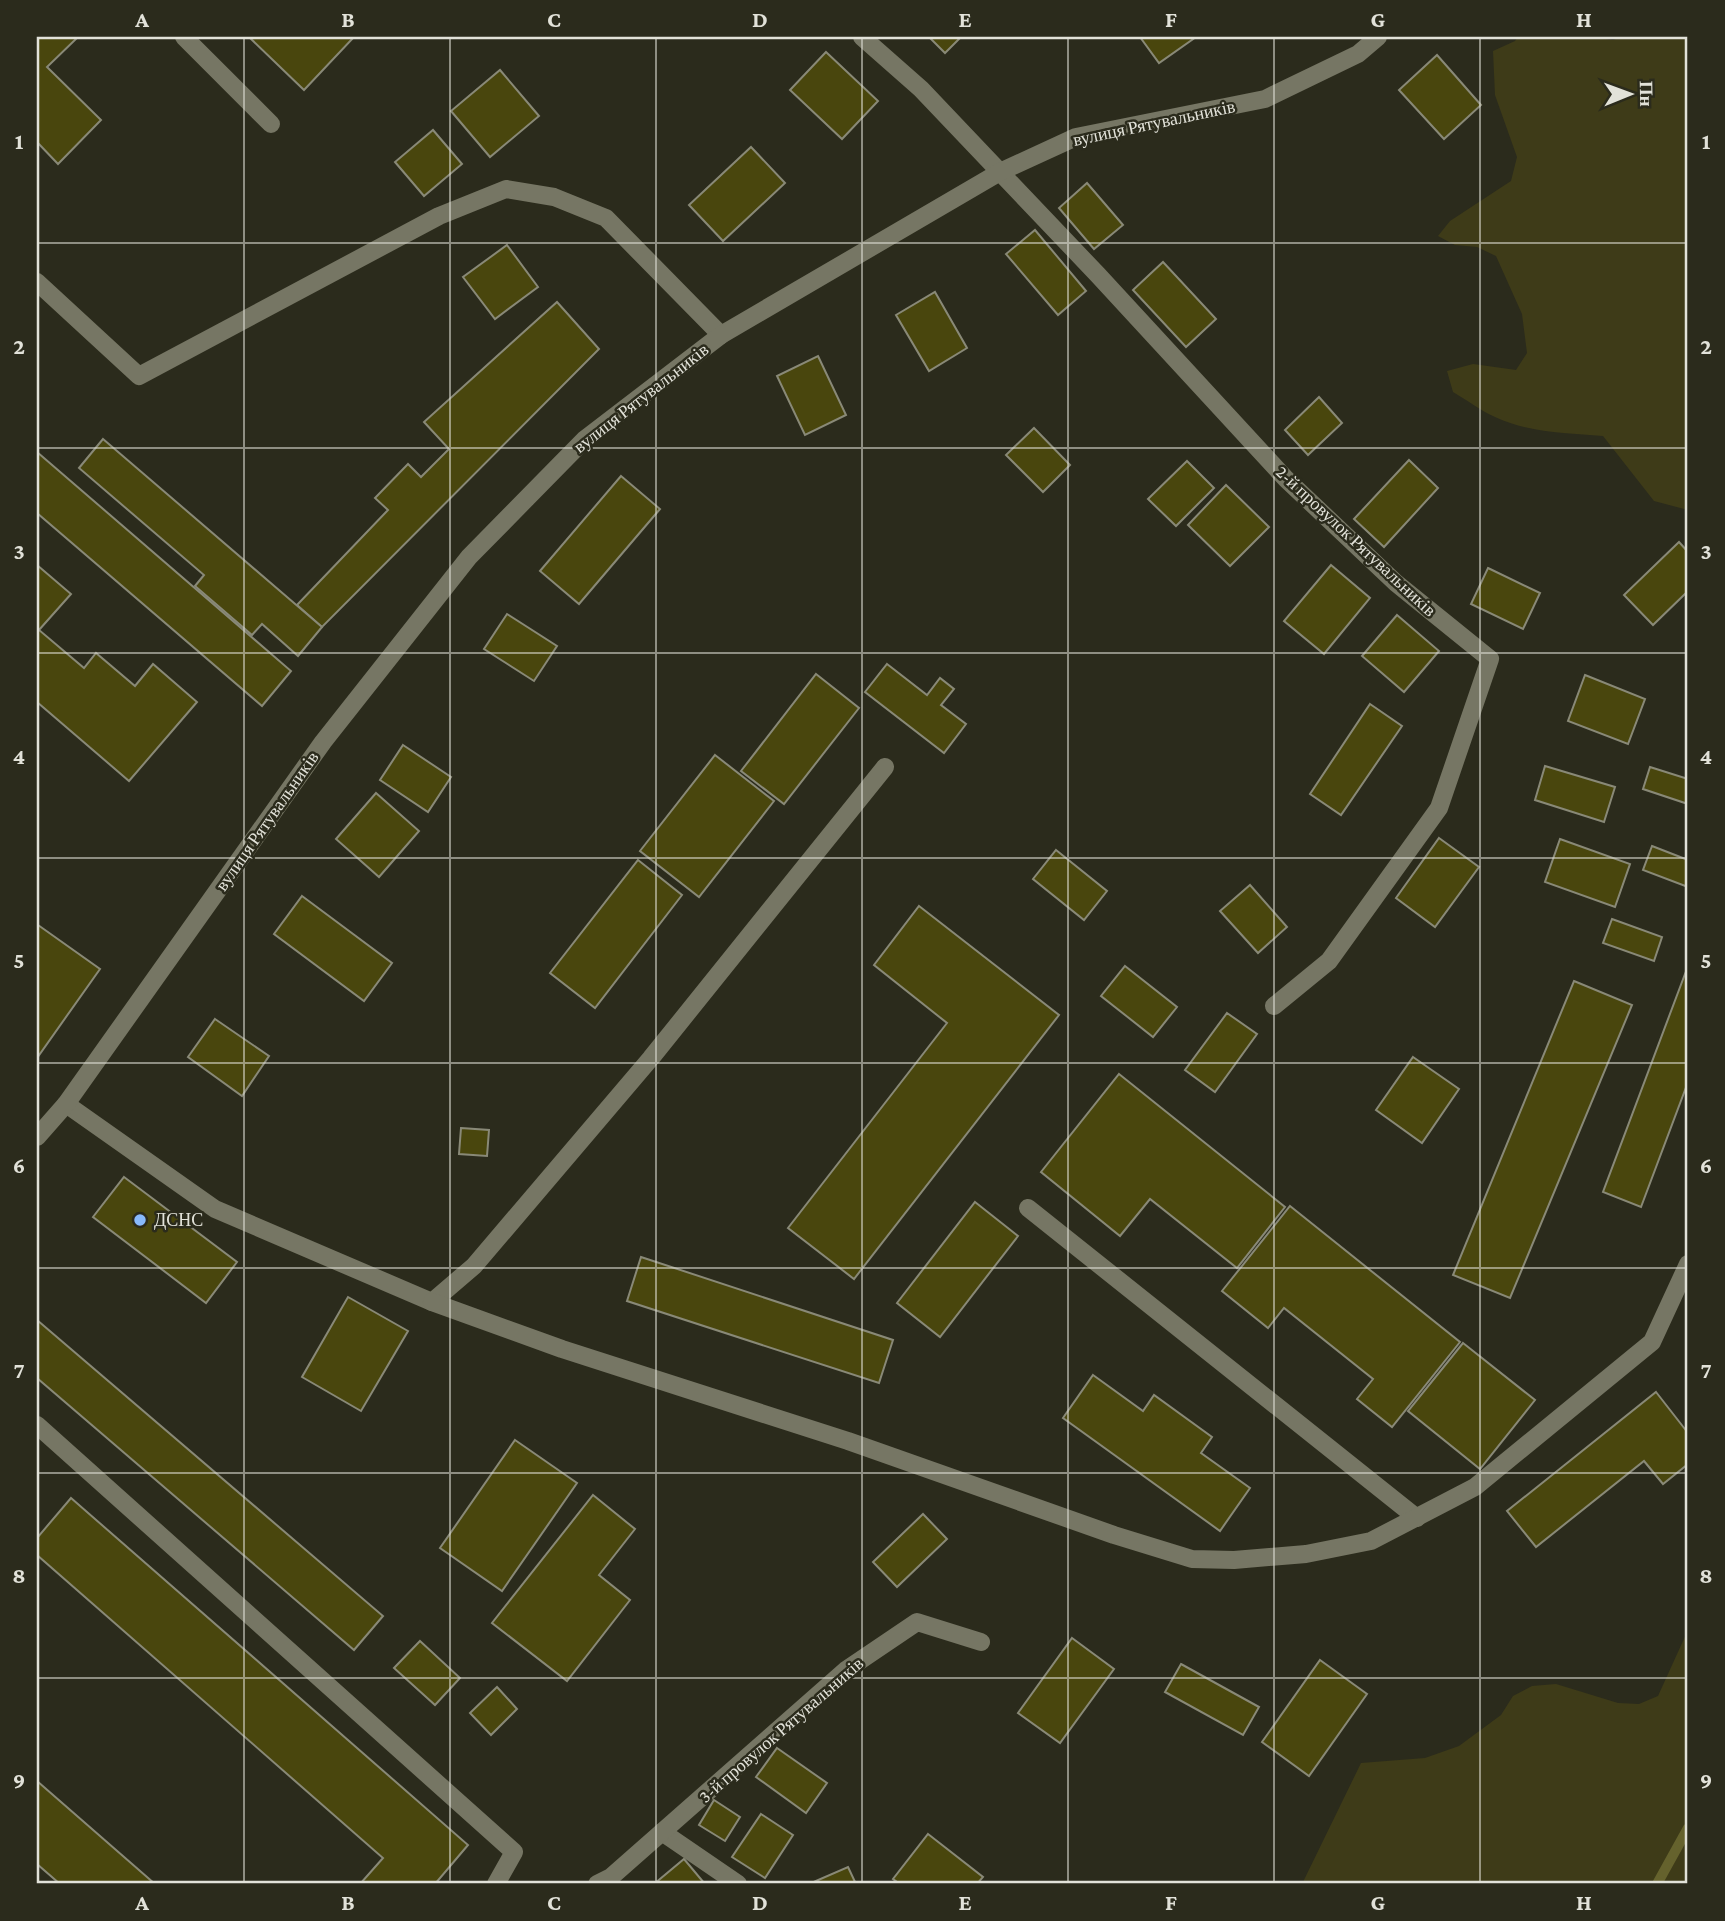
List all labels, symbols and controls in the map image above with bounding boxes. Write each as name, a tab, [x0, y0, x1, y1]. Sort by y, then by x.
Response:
text: A	[134, 6, 149, 32]
text: B	[341, 6, 355, 32]
text: C	[547, 6, 561, 32]
text: D	[752, 6, 768, 32]
text: E	[958, 6, 972, 32]
text: F	[1165, 6, 1177, 32]
text: G	[1371, 6, 1386, 32]
text: H	[1576, 6, 1592, 32]
north arrow	[1596, 60, 1666, 130]
text: Пн	[1636, 81, 1657, 107]
street label: вулиця Рятувальників	[1071, 96, 1237, 150]
text: 1	[15, 128, 24, 154]
text: 1	[1702, 128, 1711, 154]
text: 2	[13, 333, 25, 359]
text: 2	[1700, 333, 1712, 359]
street label: вулиця Рятувальників	[570, 339, 712, 457]
street label: 2-й провулок Рятувальників	[1272, 462, 1440, 620]
text: 3	[13, 538, 25, 564]
text: 3	[1700, 538, 1712, 564]
text: 4	[13, 743, 25, 769]
text: 4	[1700, 743, 1712, 769]
street label: вулиця Рятувальників	[211, 748, 323, 894]
text: 5	[13, 947, 25, 973]
text: 5	[1700, 947, 1712, 973]
text: 6	[13, 1152, 25, 1178]
text: 6	[1700, 1152, 1712, 1178]
place label: ДСНС	[154, 1210, 203, 1230]
marker: ДСНС	[132, 1212, 148, 1228]
text: 7	[13, 1357, 25, 1383]
text: 7	[1700, 1357, 1712, 1383]
text: 8	[12, 1562, 26, 1588]
text: 8	[1699, 1562, 1713, 1588]
street label: 3-й провулок Рятувальників	[695, 1653, 867, 1807]
text: 9	[13, 1767, 25, 1793]
text: 9	[1700, 1767, 1712, 1793]
text: A	[134, 1889, 149, 1915]
text: B	[341, 1889, 355, 1915]
text: C	[547, 1889, 561, 1915]
text: D	[752, 1889, 768, 1915]
text: E	[958, 1889, 972, 1915]
text: F	[1165, 1889, 1177, 1915]
text: G	[1371, 1889, 1386, 1915]
text: H	[1576, 1889, 1592, 1915]

